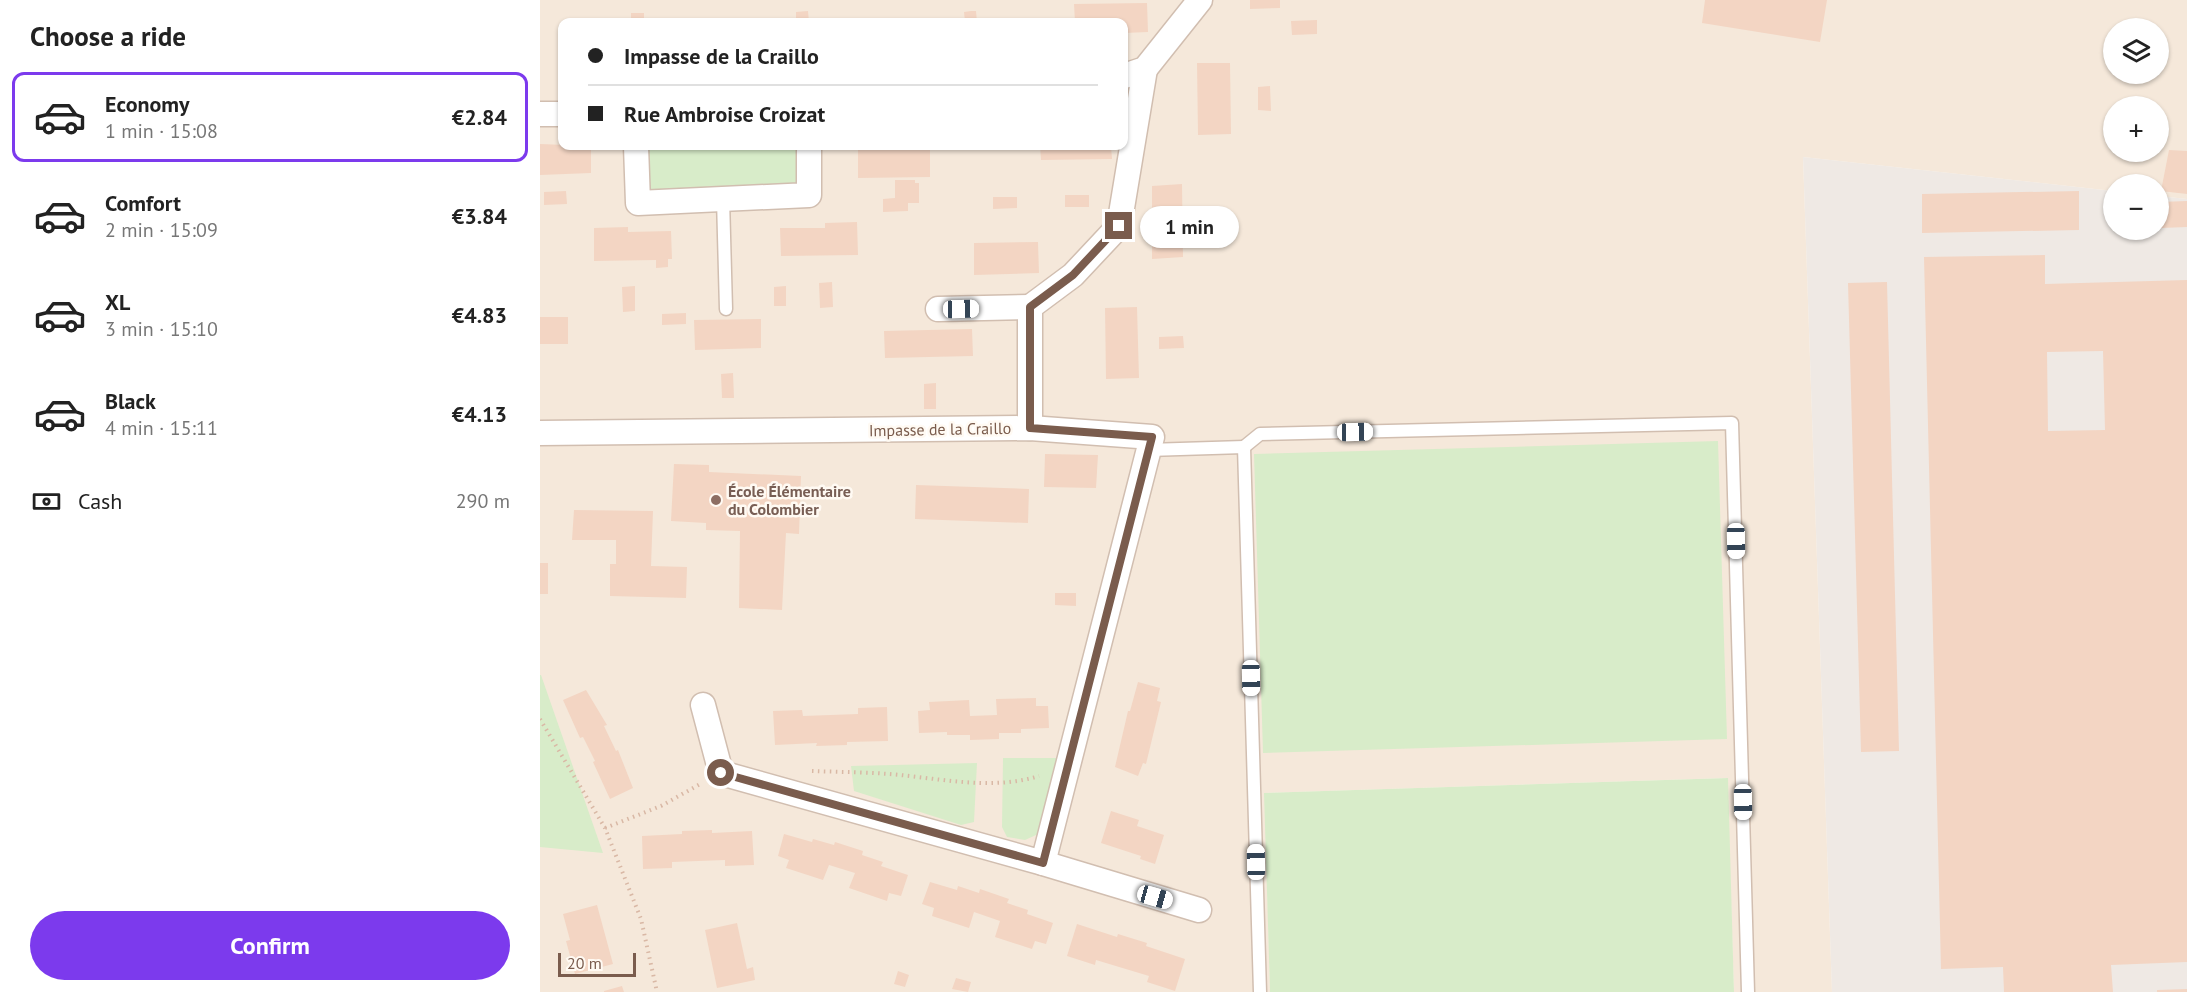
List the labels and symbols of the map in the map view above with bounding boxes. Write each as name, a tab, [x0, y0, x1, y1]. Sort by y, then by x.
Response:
callout: 1 min	[1140, 205, 1239, 247]
route end	[1105, 212, 1132, 239]
car	[943, 300, 979, 318]
street label: Impasse de la Craillo	[869, 418, 1011, 440]
car	[1337, 423, 1373, 441]
place label: École Élémentaire du Colombier	[728, 481, 851, 519]
marker: École Élémentaire du Colombier	[709, 493, 723, 507]
car	[1727, 523, 1745, 559]
car	[1242, 660, 1260, 696]
route start	[707, 759, 734, 786]
car	[1734, 784, 1752, 820]
car	[1247, 844, 1265, 880]
car	[1135, 883, 1175, 911]
scale bar	[558, 950, 636, 978]

